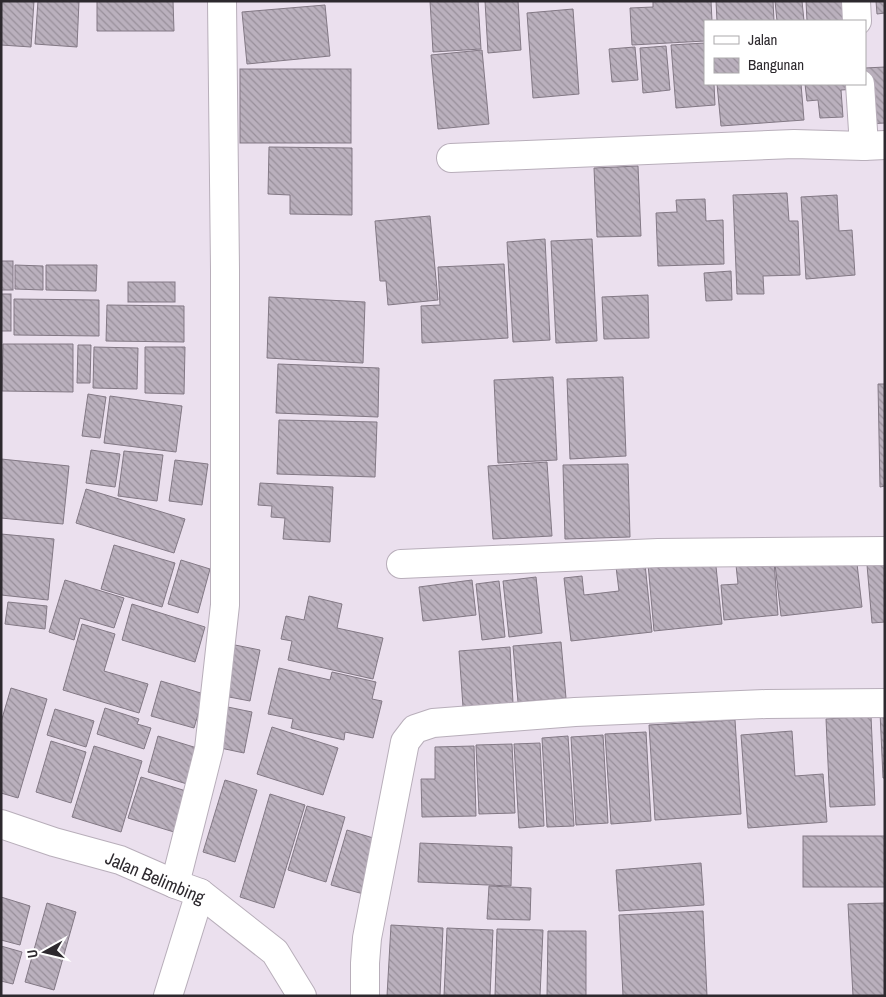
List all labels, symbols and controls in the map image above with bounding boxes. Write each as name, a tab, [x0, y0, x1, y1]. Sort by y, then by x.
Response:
legend	[704, 20, 866, 85]
text: Jalan	[748, 29, 777, 50]
text: Bangunan	[748, 54, 804, 75]
street label: Jalan Belimbing	[102, 845, 210, 910]
north arrow	[20, 927, 70, 977]
text: U	[23, 948, 42, 959]

